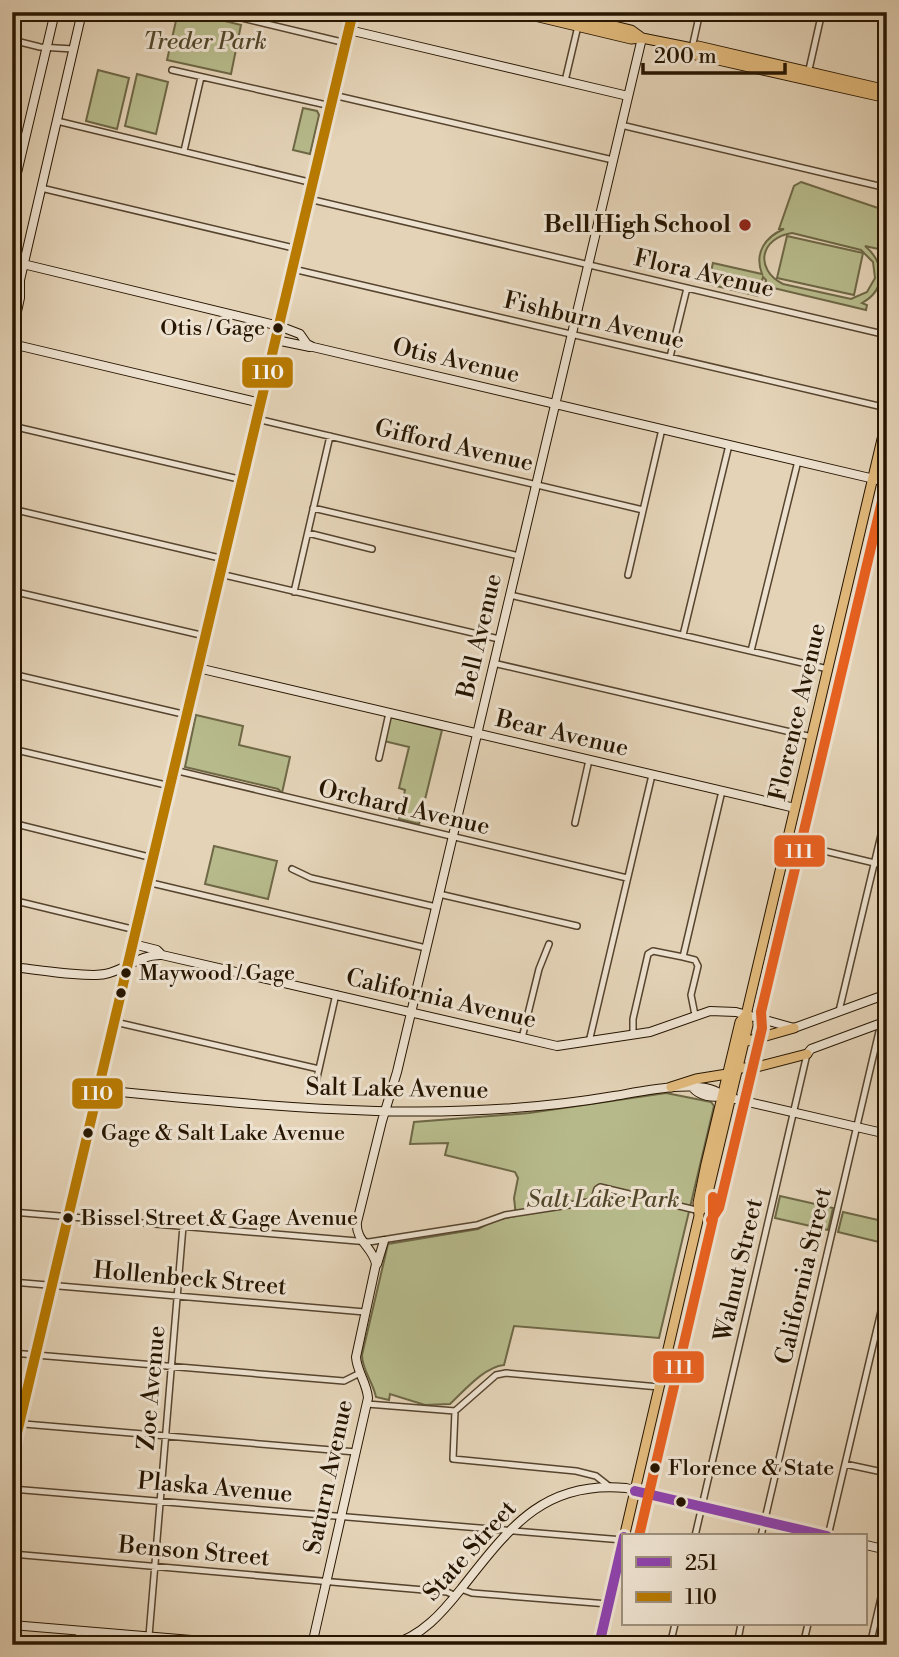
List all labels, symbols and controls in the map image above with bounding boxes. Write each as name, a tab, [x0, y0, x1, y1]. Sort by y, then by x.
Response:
park label: Treder Park	[143, 27, 267, 57]
scale bar	[643, 32, 785, 76]
text: 200 m	[654, 44, 717, 70]
place label: Bell High School	[544, 210, 731, 240]
marker: Bell High School	[737, 217, 753, 233]
street label: Flora Avenue	[631, 243, 777, 305]
street label: Fishburn Avenue	[501, 286, 687, 356]
place label: Otis / Gage	[160, 315, 265, 342]
marker: Otis / Gage	[271, 321, 285, 335]
street label: Otis Avenue	[389, 332, 523, 390]
line badge: 110	[241, 356, 294, 389]
text: 110	[252, 361, 284, 385]
street label: Gifford Avenue	[372, 413, 536, 479]
street label: Bell Avenue	[451, 571, 509, 702]
street label: Florence Avenue	[763, 620, 833, 804]
street label: Bear Avenue	[492, 704, 631, 764]
street label: Orchard Avenue	[315, 774, 493, 842]
line badge: 111	[773, 834, 826, 868]
text: 111	[785, 840, 813, 864]
place label: Maywood / Gage	[139, 960, 295, 987]
street label: California Avenue	[343, 963, 539, 1035]
marker: Maywood / Gage	[119, 966, 133, 980]
unlabelled marker	[114, 986, 128, 1000]
street label: Salt Lake Avenue	[305, 1072, 489, 1106]
line badge: 110	[71, 1077, 124, 1110]
text: 110	[81, 1082, 113, 1106]
place label: Gage & Salt Lake Avenue	[101, 1120, 345, 1147]
marker: Gage & Salt Lake Avenue	[81, 1126, 95, 1140]
street label: California Street	[769, 1184, 839, 1367]
park label: Salt Lake Park	[526, 1185, 680, 1215]
street label: Walnut Street	[708, 1195, 770, 1346]
place label: Bissel Street & Gage Avenue	[80, 1205, 358, 1232]
marker: Bissel Street & Gage Avenue	[61, 1211, 75, 1225]
street label: Hollenbeck Street	[92, 1256, 288, 1302]
street label: Zoe Avenue	[132, 1324, 172, 1452]
line badge: 111	[652, 1350, 705, 1384]
text: 111	[665, 1356, 693, 1380]
street label: Saturn Avenue	[298, 1397, 360, 1557]
place label: Florence & State	[668, 1455, 834, 1482]
marker: Florence & State	[648, 1461, 662, 1475]
street label: Plaska Avenue	[136, 1466, 294, 1510]
street label: State Street	[417, 1494, 523, 1608]
unlabelled marker	[674, 1495, 688, 1509]
street label: Benson Street	[116, 1530, 271, 1574]
legend	[622, 1534, 867, 1626]
text: 251	[685, 1551, 718, 1577]
text: 110	[685, 1585, 717, 1611]

